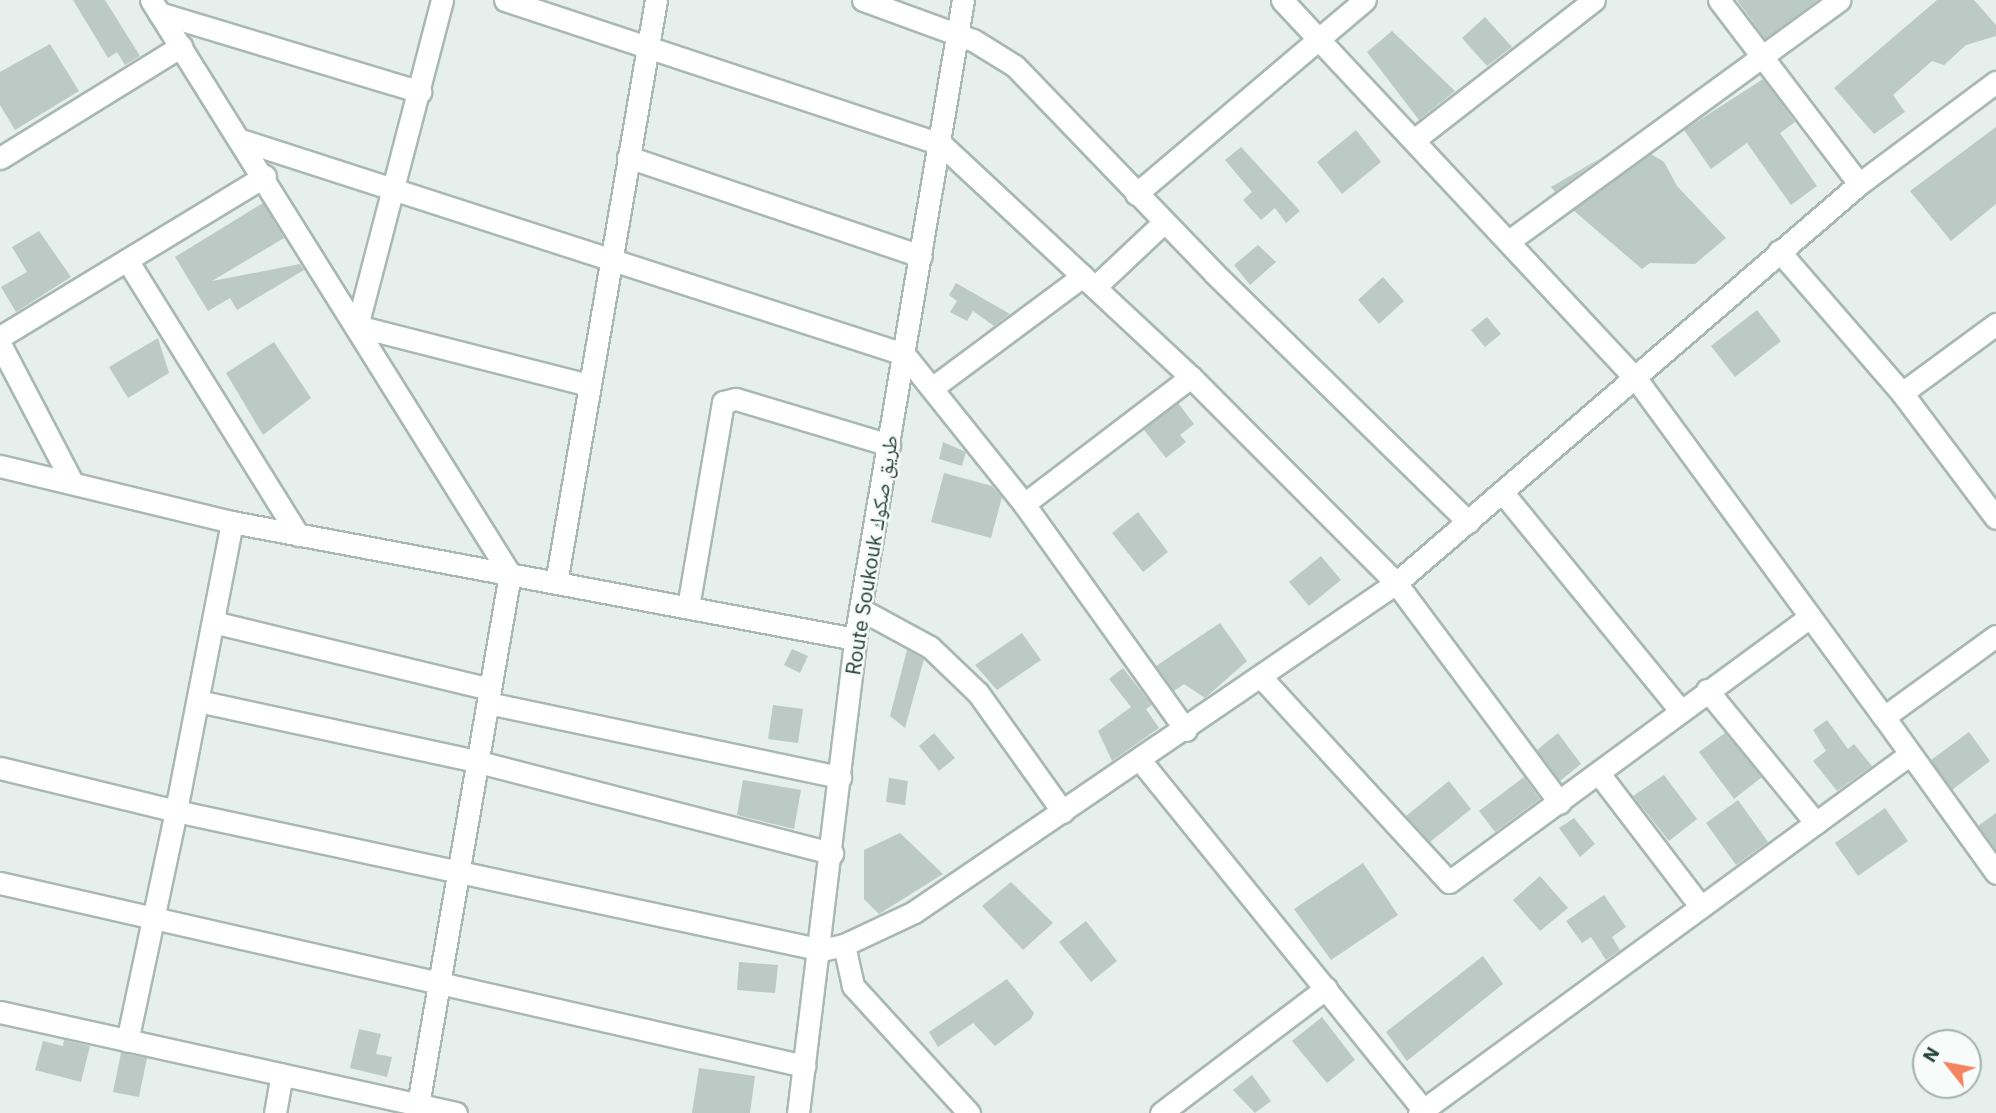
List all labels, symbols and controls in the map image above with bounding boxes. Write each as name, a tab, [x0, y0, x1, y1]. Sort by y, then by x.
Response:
street label: Route Soukouk طريق صكوك	[840, 433, 902, 677]
north arrow	[1912, 1029, 1982, 1099]
text: N	[1917, 1042, 1945, 1066]

